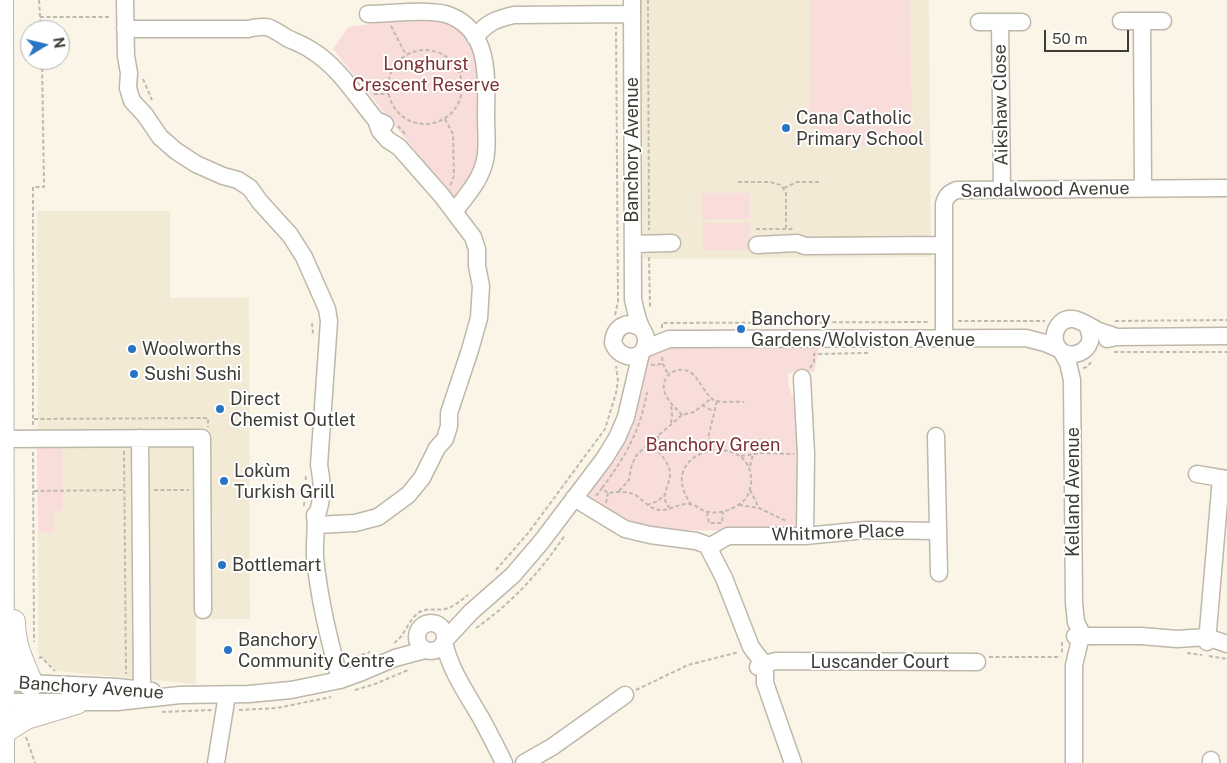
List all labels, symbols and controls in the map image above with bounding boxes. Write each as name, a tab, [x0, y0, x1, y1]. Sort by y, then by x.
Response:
north arrow	[20, 20, 70, 70]
scale bar	[1047, 20, 1132, 52]
text: 50 m	[1052, 30, 1087, 47]
text: N	[50, 36, 68, 49]
street label: Aikshaw Close	[989, 44, 1013, 166]
park label: Longhurst Crescent Reserve	[352, 53, 500, 96]
street label: Banchory Avenue	[621, 77, 643, 223]
place label: Cana Catholic Primary School	[796, 107, 924, 150]
marker: Cana Catholic Primary School	[780, 122, 792, 134]
street label: Sandalwood Avenue	[960, 178, 1130, 202]
place label: Banchory Gardens/Wolviston Avenue	[751, 308, 975, 350]
marker: Banchory Gardens/Wolviston Avenue	[735, 323, 747, 335]
place label: Woolworths	[142, 338, 241, 360]
marker: Woolworths	[126, 343, 138, 355]
place label: Sushi Sushi	[144, 363, 241, 385]
marker: Sushi Sushi	[128, 368, 140, 380]
place label: Direct Chemist Outlet	[230, 388, 356, 430]
marker: Direct Chemist Outlet	[214, 403, 226, 415]
street label: Kelland Avenue	[1062, 427, 1084, 557]
park label: Banchory Green	[646, 434, 780, 456]
place label: Lokùm Turkish Grill	[234, 460, 335, 502]
marker: Lokùm Turkish Grill	[218, 475, 230, 487]
street label: Whitmore Place	[771, 520, 905, 546]
place label: Bottlemart	[232, 554, 321, 576]
marker: Bottlemart	[216, 559, 228, 571]
place label: Banchory Community Centre	[238, 629, 395, 672]
marker: Banchory Community Centre	[222, 644, 234, 656]
street label: Luscander Court	[810, 651, 950, 673]
street label: Banchory Avenue	[18, 672, 164, 704]

